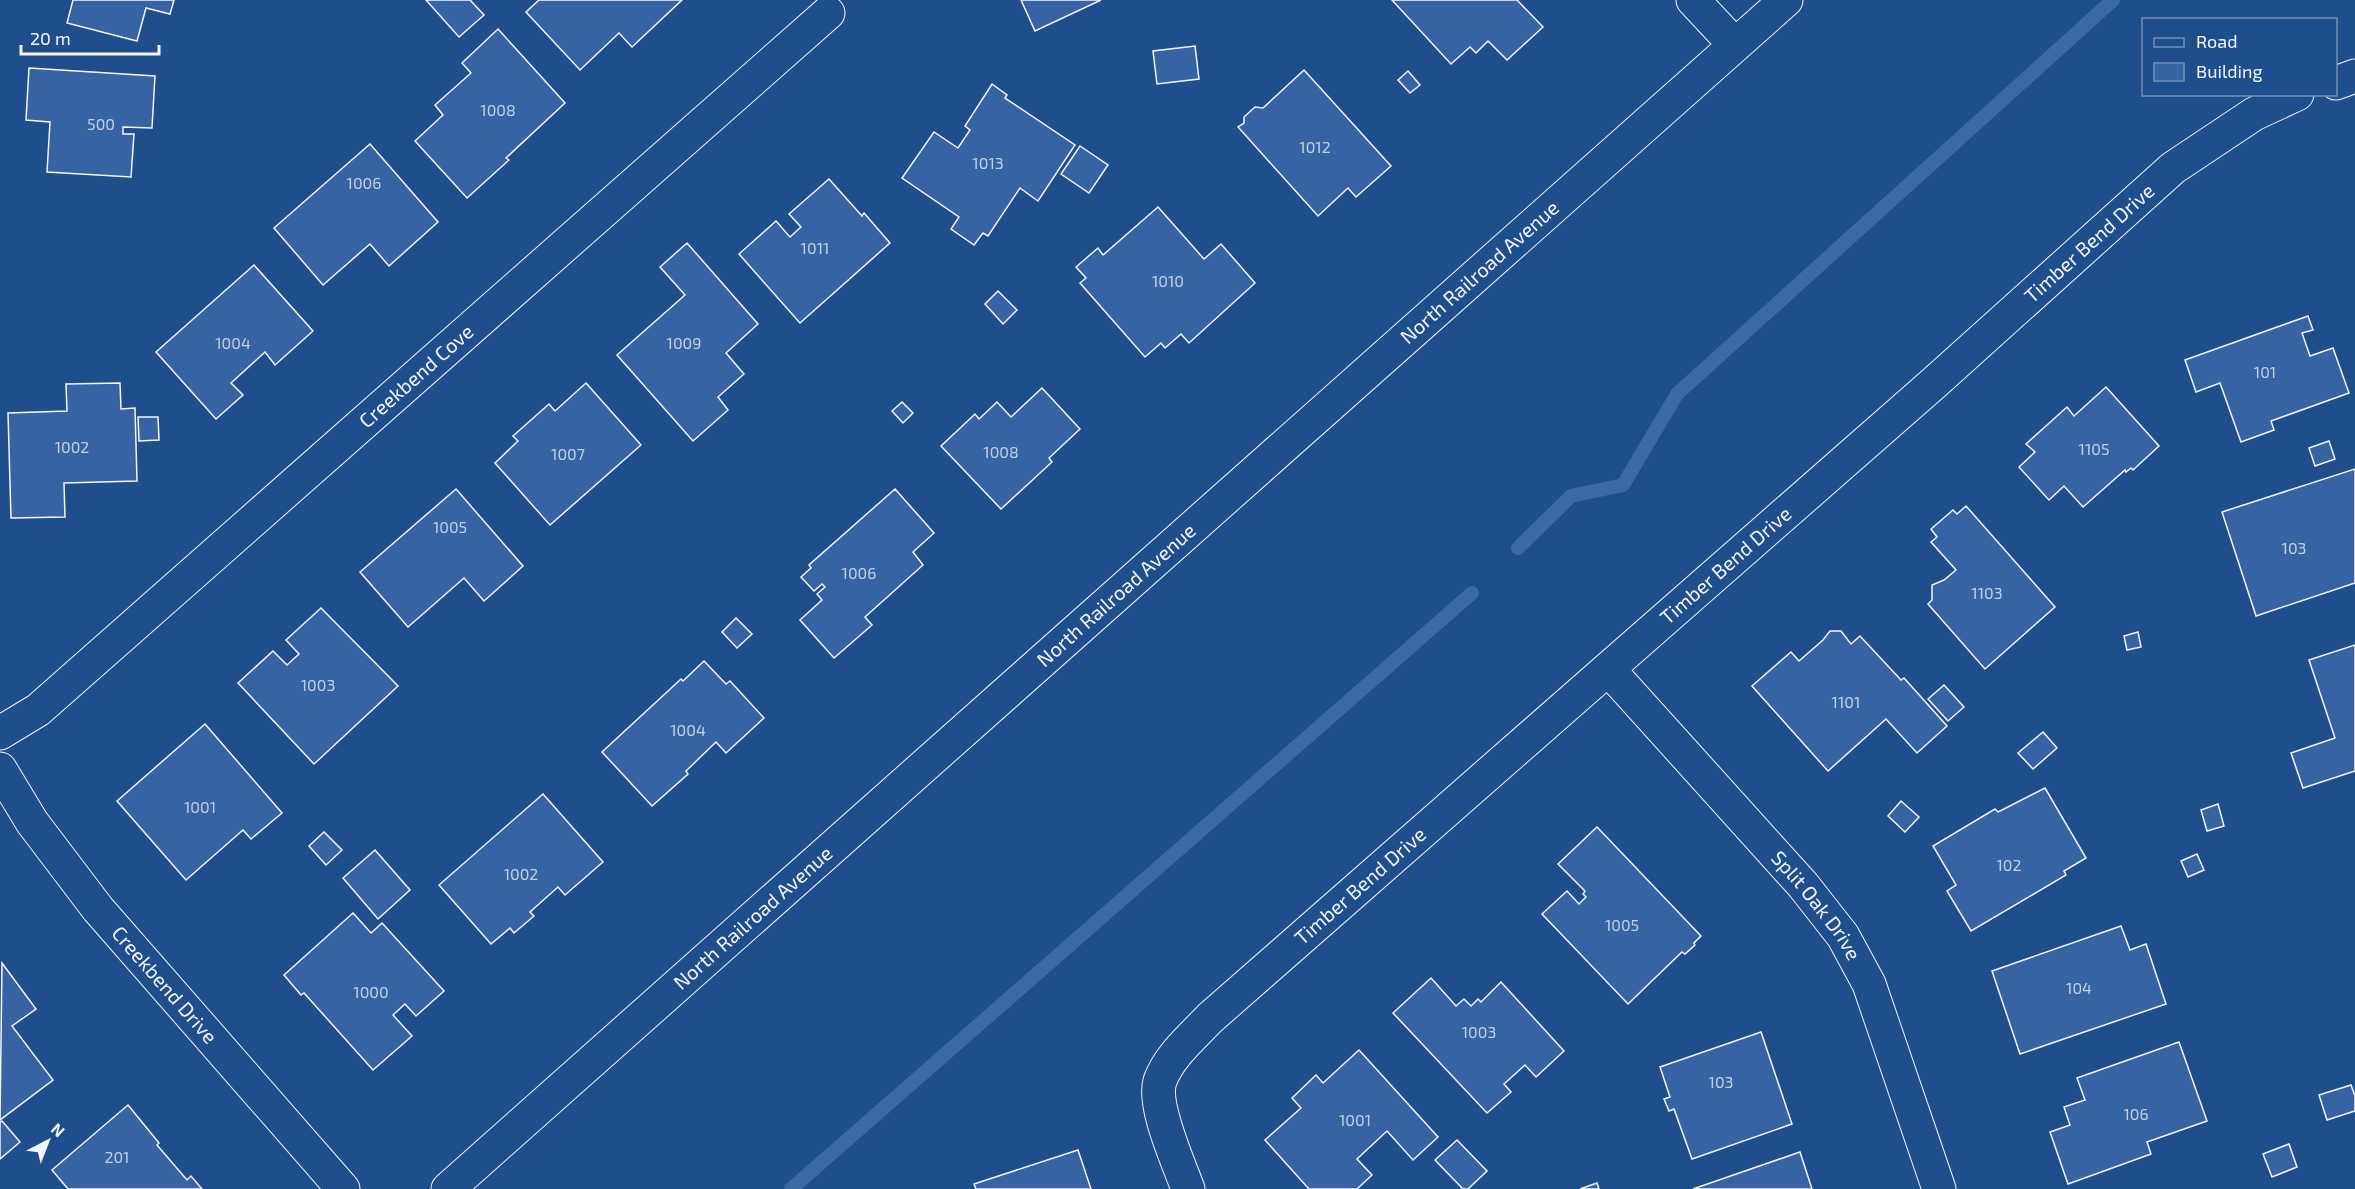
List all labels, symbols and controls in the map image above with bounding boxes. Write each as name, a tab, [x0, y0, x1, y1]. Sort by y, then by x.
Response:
scale bar	[21, 18, 159, 56]
legend	[2142, 18, 2337, 96]
text: 20 m	[30, 27, 71, 49]
text: Road	[2196, 30, 2237, 52]
text: Building	[2196, 60, 2263, 82]
house number: 1008	[480, 100, 516, 119]
house number: 500	[87, 114, 115, 133]
house number: 1012	[1299, 137, 1331, 156]
house number: 1013	[972, 153, 1004, 172]
house number: 1006	[347, 173, 381, 192]
street label: Timber Bend Drive	[2019, 178, 2159, 307]
street label: North Railroad Avenue	[1395, 195, 1563, 348]
house number: 1011	[801, 238, 829, 257]
house number: 1010	[1152, 271, 1184, 290]
street label: Creekbend Cove	[354, 319, 478, 432]
house number: 1004	[215, 333, 251, 352]
house number: 1009	[667, 333, 701, 352]
house number: 101	[2254, 362, 2276, 381]
house number: 1002	[55, 437, 89, 456]
house number: 1105	[2079, 439, 2109, 458]
house number: 1008	[983, 442, 1019, 461]
house number: 1007	[551, 444, 585, 463]
street label: Timber Bend Drive	[1655, 501, 1796, 629]
house number: 1005	[433, 517, 467, 536]
street label: North Railroad Avenue	[1031, 518, 1200, 671]
house number: 103	[2282, 538, 2306, 557]
house number: 1006	[842, 563, 876, 582]
house number: 1103	[1971, 583, 2003, 602]
house number: 1003	[301, 675, 335, 694]
house number: 1101	[1832, 692, 1860, 711]
house number: 1004	[670, 720, 706, 739]
house number: 1001	[184, 797, 216, 816]
street label: Timber Bend Drive	[1289, 821, 1430, 949]
street label: North Railroad Avenue	[668, 840, 837, 994]
street label: Split Oak Drive	[1767, 845, 1867, 964]
house number: 102	[1996, 855, 2022, 874]
house number: 1002	[504, 864, 538, 883]
house number: 1005	[1605, 915, 1639, 934]
street label: Creekbend Drive	[107, 921, 223, 1048]
house number: 104	[2066, 978, 2092, 997]
house number: 1000	[353, 982, 389, 1001]
house number: 1003	[1462, 1022, 1496, 1041]
house number: 103	[1709, 1072, 1733, 1091]
house number: 106	[2123, 1104, 2149, 1123]
house number: 1001	[1339, 1110, 1371, 1129]
north arrow	[18, 1111, 78, 1171]
text: N	[48, 1119, 69, 1140]
house number: 201	[104, 1147, 130, 1166]

